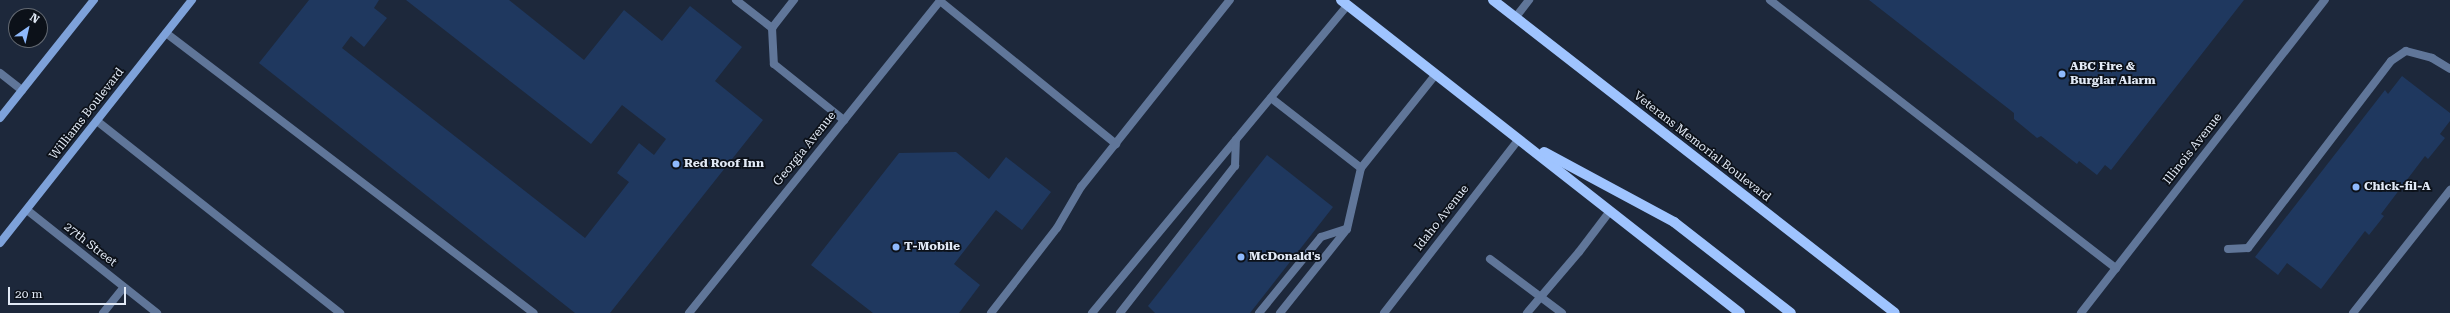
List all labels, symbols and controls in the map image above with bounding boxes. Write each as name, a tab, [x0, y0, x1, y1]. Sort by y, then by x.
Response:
north arrow	[8, 8, 48, 48]
text: N	[27, 11, 42, 26]
place label: ABC Fire & Burglar Alarm	[2070, 60, 2155, 88]
street label: Williams Boulevard	[47, 65, 127, 163]
marker: ABC Fire & Burglar Alarm	[2057, 69, 2067, 79]
street label: Veterans Memorial Boulevard	[1631, 89, 1773, 205]
street label: Georgia Avenue	[771, 109, 839, 189]
street label: Illinois Avenue	[2161, 110, 2225, 188]
place label: Red Roof Inn	[684, 157, 764, 171]
marker: Red Roof Inn	[671, 159, 681, 169]
place label: Chick-fil-A	[2364, 180, 2431, 194]
street label: Idaho Avenue	[1412, 182, 1472, 254]
marker: Chick-fil-A	[2351, 182, 2361, 192]
street label: 27th Street	[61, 220, 119, 270]
place label: T-Mobile	[904, 240, 960, 254]
marker: T-Mobile	[891, 242, 901, 252]
place label: McDonald's	[1249, 250, 1320, 264]
marker: McDonald's	[1236, 252, 1246, 262]
scale bar	[10, 279, 128, 305]
text: 20 m	[15, 287, 42, 301]

